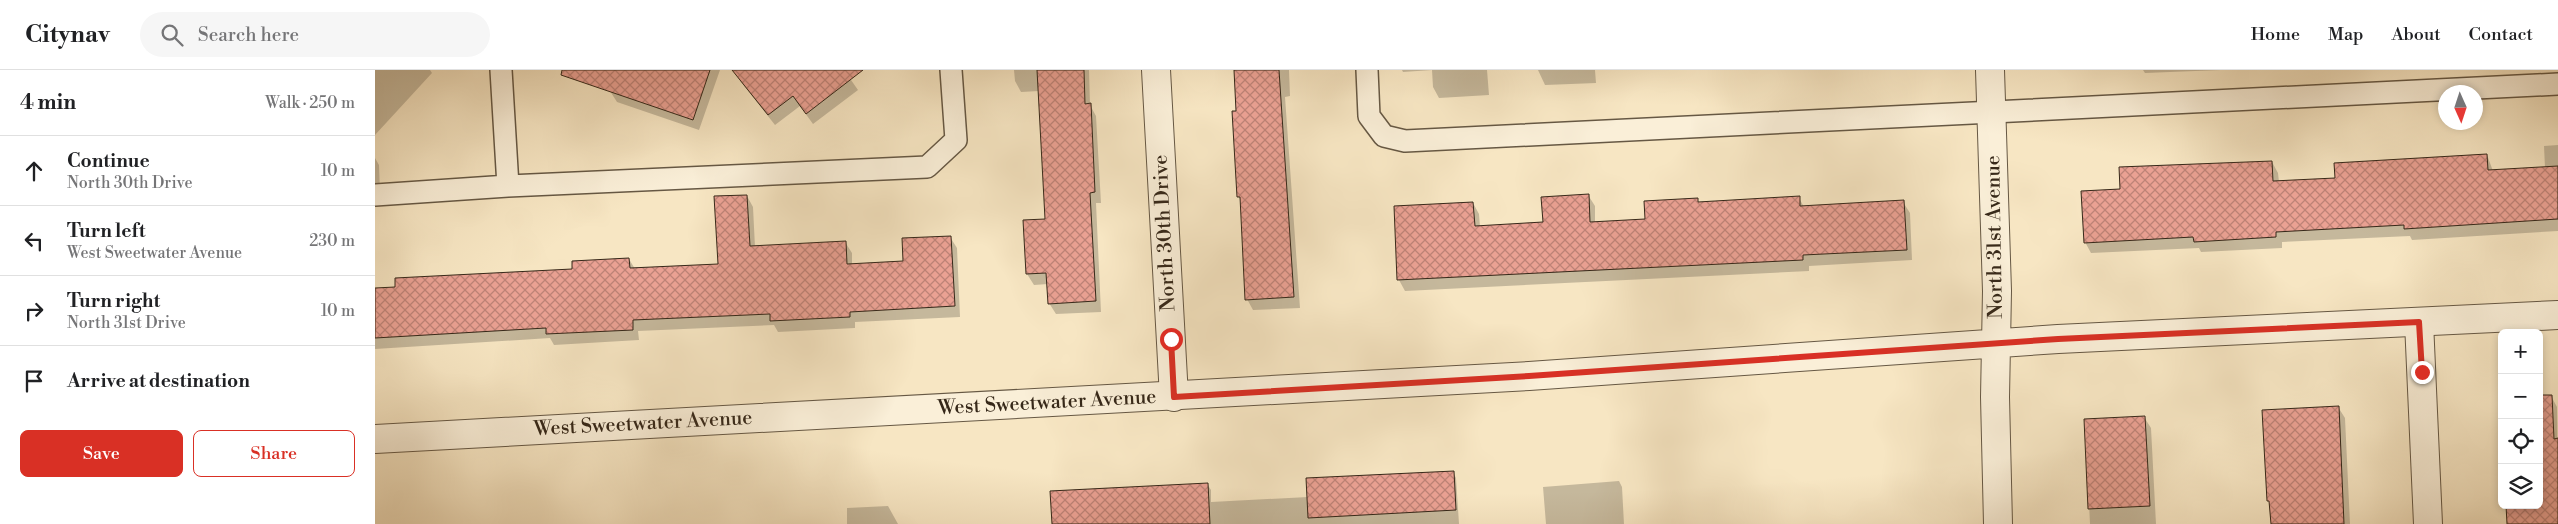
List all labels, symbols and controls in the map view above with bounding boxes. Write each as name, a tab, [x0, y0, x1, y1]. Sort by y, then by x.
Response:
search box	[140, 12, 490, 57]
text: Citynav	[25, 20, 110, 50]
icon: search	[158, 21, 186, 49]
text: Search here	[198, 23, 299, 47]
text: Home	[2251, 23, 2300, 46]
text: Map	[2328, 23, 2364, 46]
text: About	[2392, 23, 2441, 46]
text: Contact	[2469, 23, 2533, 46]
north arrow	[2438, 85, 2483, 130]
text: 4 min	[20, 90, 76, 116]
text: Walk · 250 m	[265, 93, 355, 113]
text: Continue	[67, 149, 150, 173]
street label: North 30th Drive	[1148, 154, 1182, 312]
street label: North 31st Avenue	[1981, 155, 2009, 319]
icon: ahead	[20, 157, 48, 185]
text: 10 m	[321, 161, 355, 181]
text: North 30th Drive	[67, 173, 193, 193]
text: Turn left	[67, 219, 146, 243]
icon: left	[20, 227, 48, 255]
text: 230 m	[309, 231, 355, 251]
text: West Sweetwater Avenue	[67, 243, 242, 263]
text: Turn right	[67, 289, 160, 313]
icon: right	[20, 297, 48, 325]
text: 10 m	[321, 301, 355, 321]
text: North 31st Drive	[67, 313, 186, 333]
route start	[1160, 328, 1183, 351]
map controls	[2498, 329, 2543, 509]
button: +	[2498, 329, 2543, 374]
route end	[2411, 361, 2434, 384]
icon: arrive	[20, 367, 48, 395]
text: Arrive at destination	[67, 369, 250, 393]
button: −	[2498, 374, 2543, 419]
street label: West Sweetwater Avenue	[936, 385, 1157, 421]
street label: West Sweetwater Avenue	[532, 406, 753, 442]
button: locate	[2498, 419, 2543, 464]
button: Save	[20, 430, 183, 477]
button: Share	[193, 430, 355, 477]
button: layers	[2498, 464, 2543, 509]

